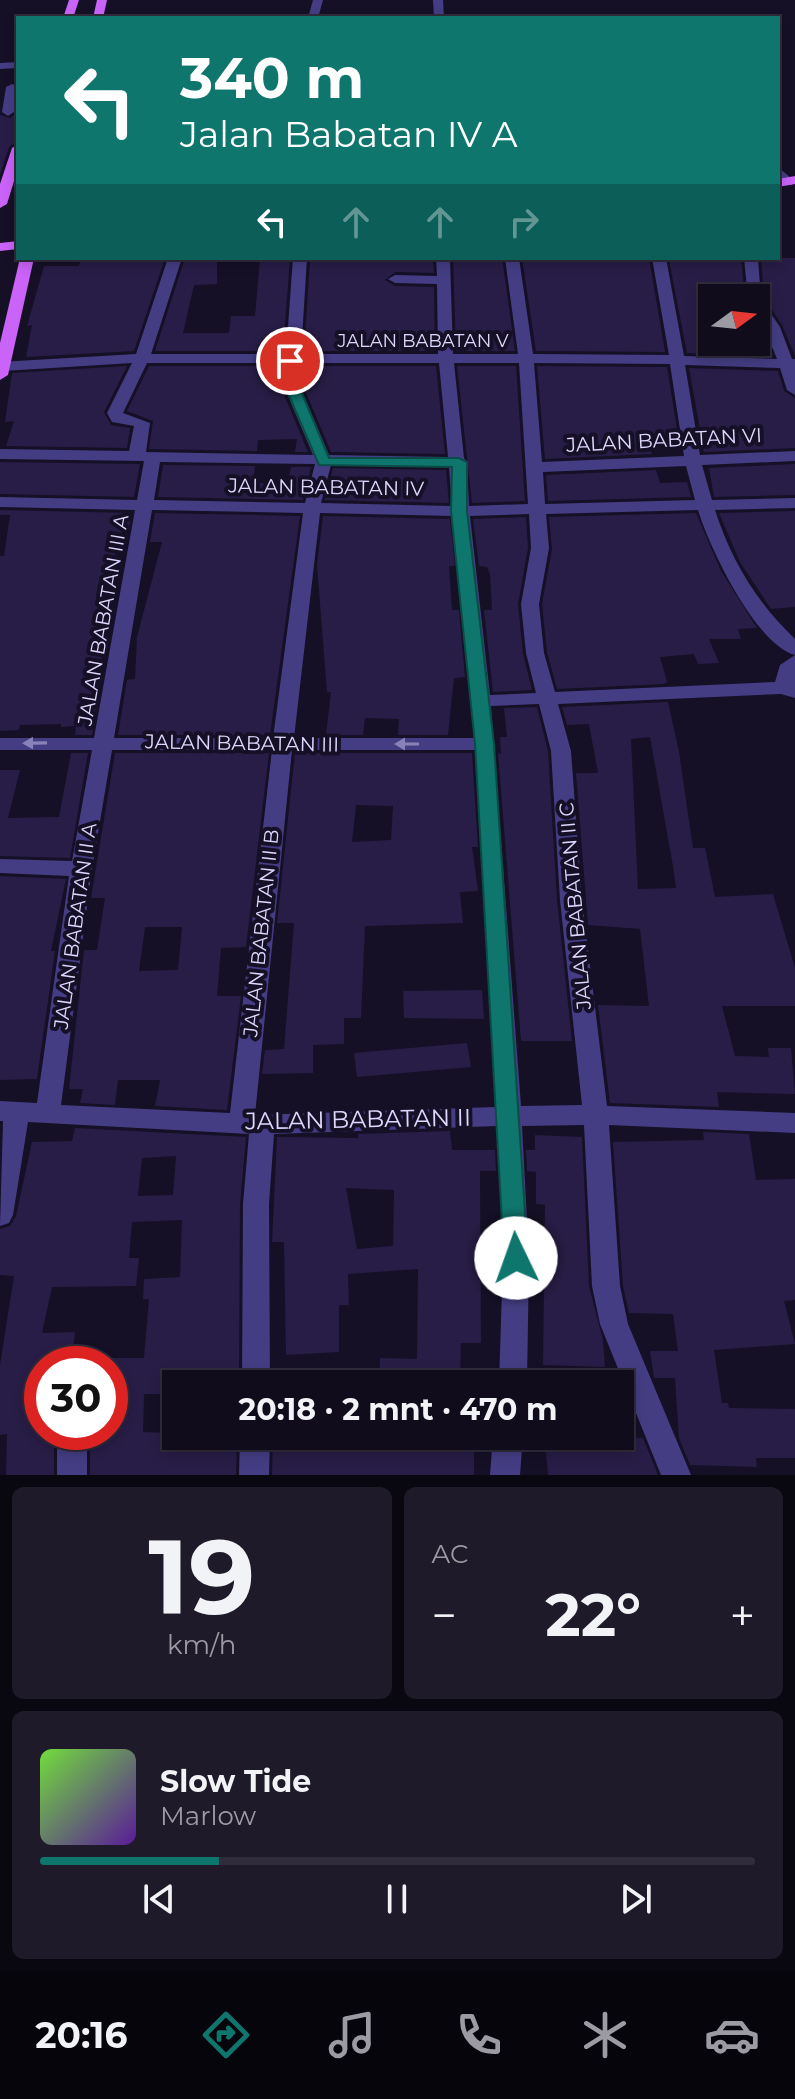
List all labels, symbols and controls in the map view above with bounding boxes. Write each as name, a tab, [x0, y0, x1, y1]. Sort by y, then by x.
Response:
text: 340 m	[180, 44, 364, 112]
icon: left	[48, 48, 152, 152]
text: Jalan Babatan IV A	[180, 112, 518, 156]
icon: left	[250, 200, 294, 244]
icon: ahead	[334, 200, 378, 244]
icon: ahead	[418, 200, 462, 244]
icon: right	[502, 200, 546, 244]
north arrow	[698, 284, 770, 356]
map controls	[698, 284, 770, 356]
pin	[256, 327, 324, 395]
street label: JALAN BABATAN V	[336, 330, 509, 352]
icon: arrive	[268, 339, 312, 383]
street label: JALAN BABATAN VI	[565, 423, 762, 457]
street label: JALAN BABATAN IV	[227, 473, 424, 501]
street label: JALAN BABATAN III A	[72, 512, 134, 728]
street label: JALAN BABATAN III	[144, 729, 339, 757]
one-way arrow	[22, 737, 47, 749]
one-way arrow	[394, 738, 419, 750]
street label: JALAN BABATAN II C	[554, 801, 596, 1012]
street label: JALAN BABATAN II A	[49, 821, 101, 1032]
street label: JALAN BABATAN II B	[238, 828, 284, 1039]
street label: JALAN BABATAN II	[244, 1103, 471, 1135]
position arrow	[474, 1216, 558, 1300]
speed limit sign: 30	[24, 1346, 128, 1450]
text: 20:18 · 2 mnt · 470 m	[239, 1391, 557, 1428]
text: 19	[148, 1513, 255, 1640]
text: AC	[432, 1538, 468, 1570]
text: 22°	[545, 1578, 641, 1651]
text: −	[432, 1588, 457, 1642]
text: +	[730, 1588, 755, 1642]
text: km/h	[167, 1629, 236, 1661]
text: Slow Tide	[160, 1763, 311, 1800]
text: Marlow	[160, 1800, 256, 1832]
icon: previous	[137, 1877, 181, 1921]
icon: pause	[375, 1877, 419, 1921]
icon: next	[614, 1877, 658, 1921]
icon: directions	[198, 2007, 254, 2063]
icon: music	[324, 2007, 380, 2063]
icon: phone	[451, 2007, 507, 2063]
icon: climate	[577, 2007, 633, 2063]
icon: car	[704, 2007, 760, 2063]
text: 20:16	[35, 2013, 127, 2057]

